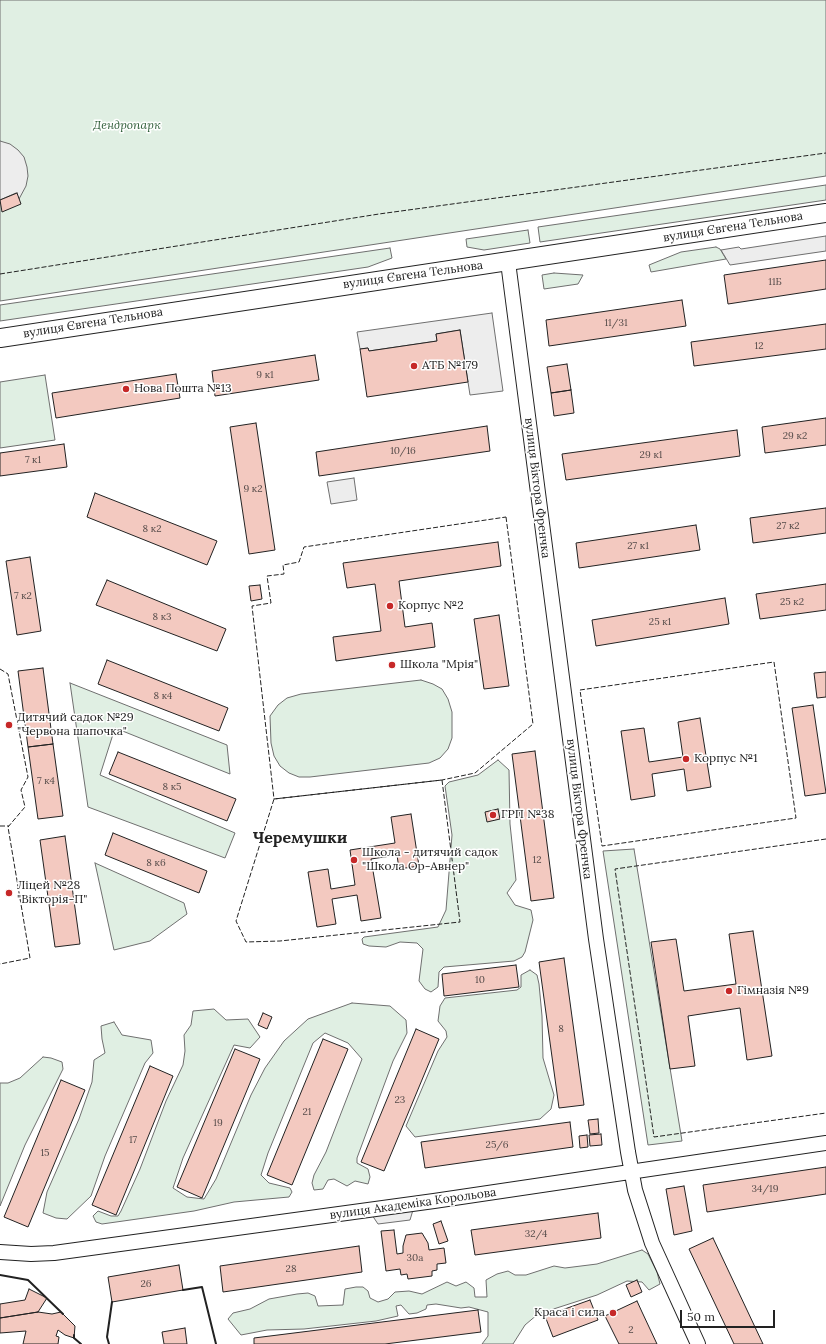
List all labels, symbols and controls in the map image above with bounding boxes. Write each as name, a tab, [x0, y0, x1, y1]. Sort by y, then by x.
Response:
park label: Дендропарк	[93, 119, 161, 133]
street label: вулиця Євгена Тельнова	[662, 209, 804, 245]
street label: вулиця Євгена Тельнова	[342, 258, 484, 292]
house number: 11Б	[768, 276, 782, 288]
street label: вулиця Євгена Тельнова	[22, 305, 164, 341]
house number: 11/31	[604, 317, 628, 329]
house number: 12	[754, 340, 764, 352]
place label: АТБ №179	[422, 359, 478, 373]
marker: АТБ №179	[409, 361, 419, 371]
house number: 9 к1	[256, 369, 274, 381]
place label: Нова Пошта №13	[134, 382, 232, 396]
marker: Нова Пошта №13	[121, 384, 131, 394]
street label: вулиця Віктора Френчка	[521, 417, 553, 559]
house number: 29 к2	[783, 430, 807, 442]
house number: 10/16	[390, 445, 416, 457]
house number: 29 к1	[640, 449, 662, 461]
house number: 7 к1	[25, 454, 41, 466]
house number: 9 к2	[243, 483, 263, 495]
house number: 27 к2	[776, 520, 800, 532]
house number: 8 к2	[143, 523, 161, 535]
house number: 27 к1	[627, 540, 649, 552]
house number: 7 к2	[14, 590, 32, 602]
house number: 25 к2	[780, 596, 804, 608]
place label: Корпус №2	[398, 599, 464, 613]
marker: Корпус №2	[385, 601, 395, 611]
house number: 8 к3	[152, 611, 172, 623]
house number: 25 к1	[649, 616, 671, 628]
place label: Школа "Мрія"	[400, 658, 478, 672]
marker: Школа "Мрія"	[387, 660, 397, 670]
house number: 8 к4	[153, 690, 173, 702]
place label: Дитячий садок №29 "Червона шапочка"	[17, 711, 134, 739]
marker: Дитячий садок №29 "Червона шапочка"	[4, 720, 14, 730]
street label: вулиця Віктора Френчка	[563, 738, 595, 880]
place label: Корпус №1	[694, 752, 758, 766]
marker: Корпус №1	[681, 754, 691, 764]
house number: 7 к4	[37, 775, 55, 787]
house number: 8 к5	[162, 781, 182, 793]
place label: ГРП №38	[501, 808, 554, 822]
marker: ГРП №38	[488, 810, 498, 820]
district label: Черемушки	[253, 828, 347, 848]
place label: Школа - дитячий садок "Школа Ор-Авнер"	[362, 846, 498, 874]
house number: 12	[532, 854, 542, 866]
marker: Школа - дитячий садок "Школа Ор-Авнер"	[349, 855, 359, 865]
house number: 8 к6	[146, 857, 166, 869]
place label: Ліцей №28 "Вікторія-П"	[17, 879, 87, 907]
marker: Ліцей №28 "Вікторія-П"	[4, 888, 14, 898]
house number: 10	[475, 974, 485, 986]
place label: Гімназія №9	[737, 984, 809, 998]
marker: Гімназія №9	[724, 986, 734, 996]
house number: 8	[558, 1023, 564, 1035]
house number: 23	[395, 1094, 405, 1106]
house number: 21	[302, 1106, 312, 1118]
house number: 19	[213, 1117, 223, 1129]
house number: 17	[129, 1134, 137, 1146]
house number: 25/6	[486, 1139, 508, 1151]
house number: 15	[40, 1147, 50, 1159]
house number: 34/19	[751, 1183, 779, 1195]
street label: вулиця Академіка Корольова	[329, 1185, 497, 1223]
house number: 32/4	[525, 1228, 547, 1240]
house number: 30а	[407, 1252, 423, 1264]
house number: 28	[286, 1263, 296, 1275]
house number: 26	[140, 1278, 152, 1290]
scale bar	[682, 1302, 777, 1328]
place label: Краса і сила	[534, 1306, 605, 1320]
marker: Краса і сила	[608, 1308, 618, 1318]
text: 50 m	[687, 1309, 715, 1324]
house number: 2	[628, 1324, 634, 1336]

